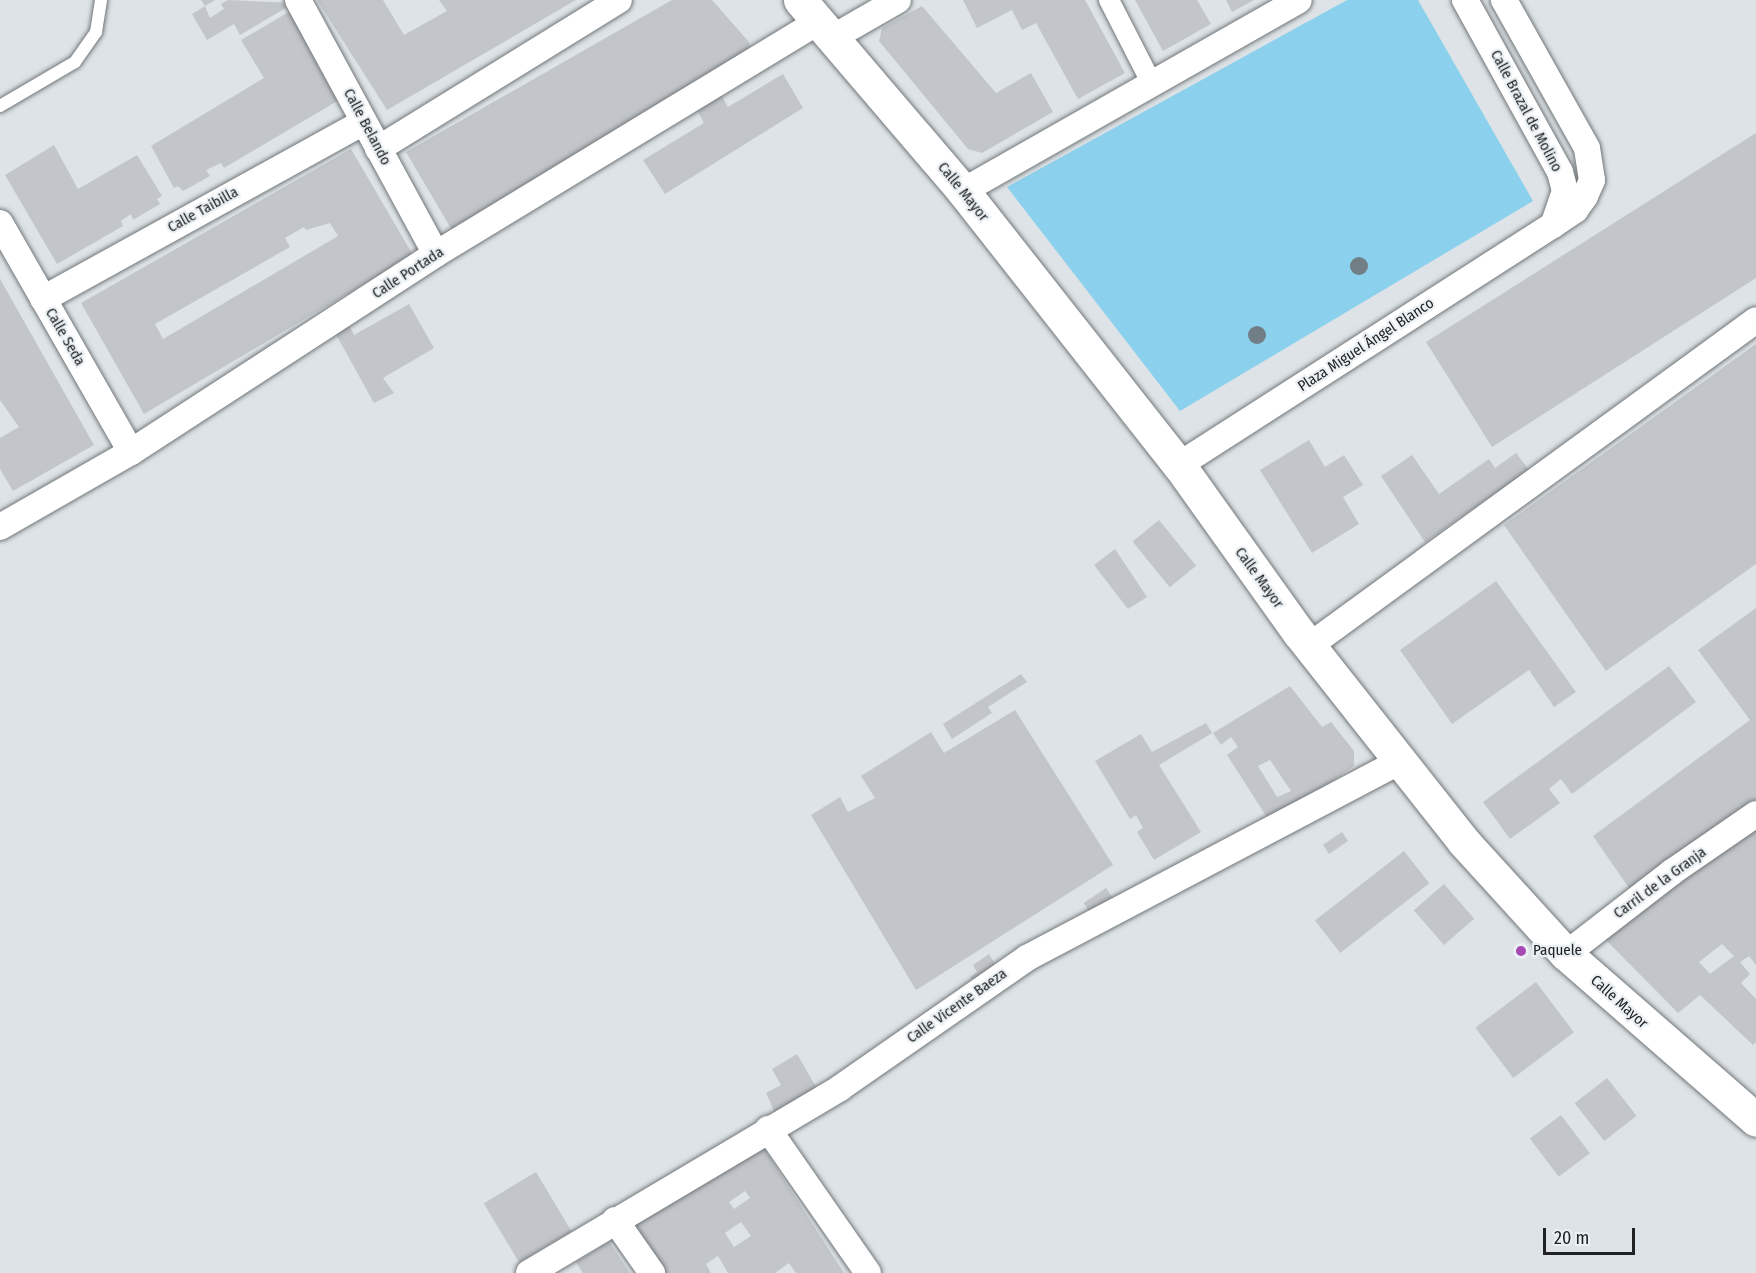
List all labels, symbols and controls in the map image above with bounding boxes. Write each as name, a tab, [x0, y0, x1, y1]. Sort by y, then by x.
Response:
street label: Calle Brazal de Molino	[1486, 47, 1566, 175]
street label: Calle Belando	[339, 86, 395, 168]
street label: Calle Mayor	[934, 159, 992, 225]
street label: Calle Taibilla	[165, 183, 241, 237]
street label: Calle Portada	[369, 243, 447, 303]
street label: Plaza Miguel Ángel Blanco	[1295, 294, 1437, 396]
street label: Calle Seda	[41, 305, 89, 369]
street label: Calle Mayor	[1231, 544, 1287, 612]
street label: Carril de la Granja	[1610, 843, 1710, 923]
place label: Paquele	[1533, 942, 1582, 960]
marker: Paquele	[1514, 944, 1528, 958]
street label: Calle Vicente Baeza	[904, 965, 1010, 1047]
street label: Calle Mayor	[1587, 972, 1651, 1032]
scale bar	[1546, 1216, 1638, 1254]
text: 20 m	[1554, 1227, 1589, 1249]

